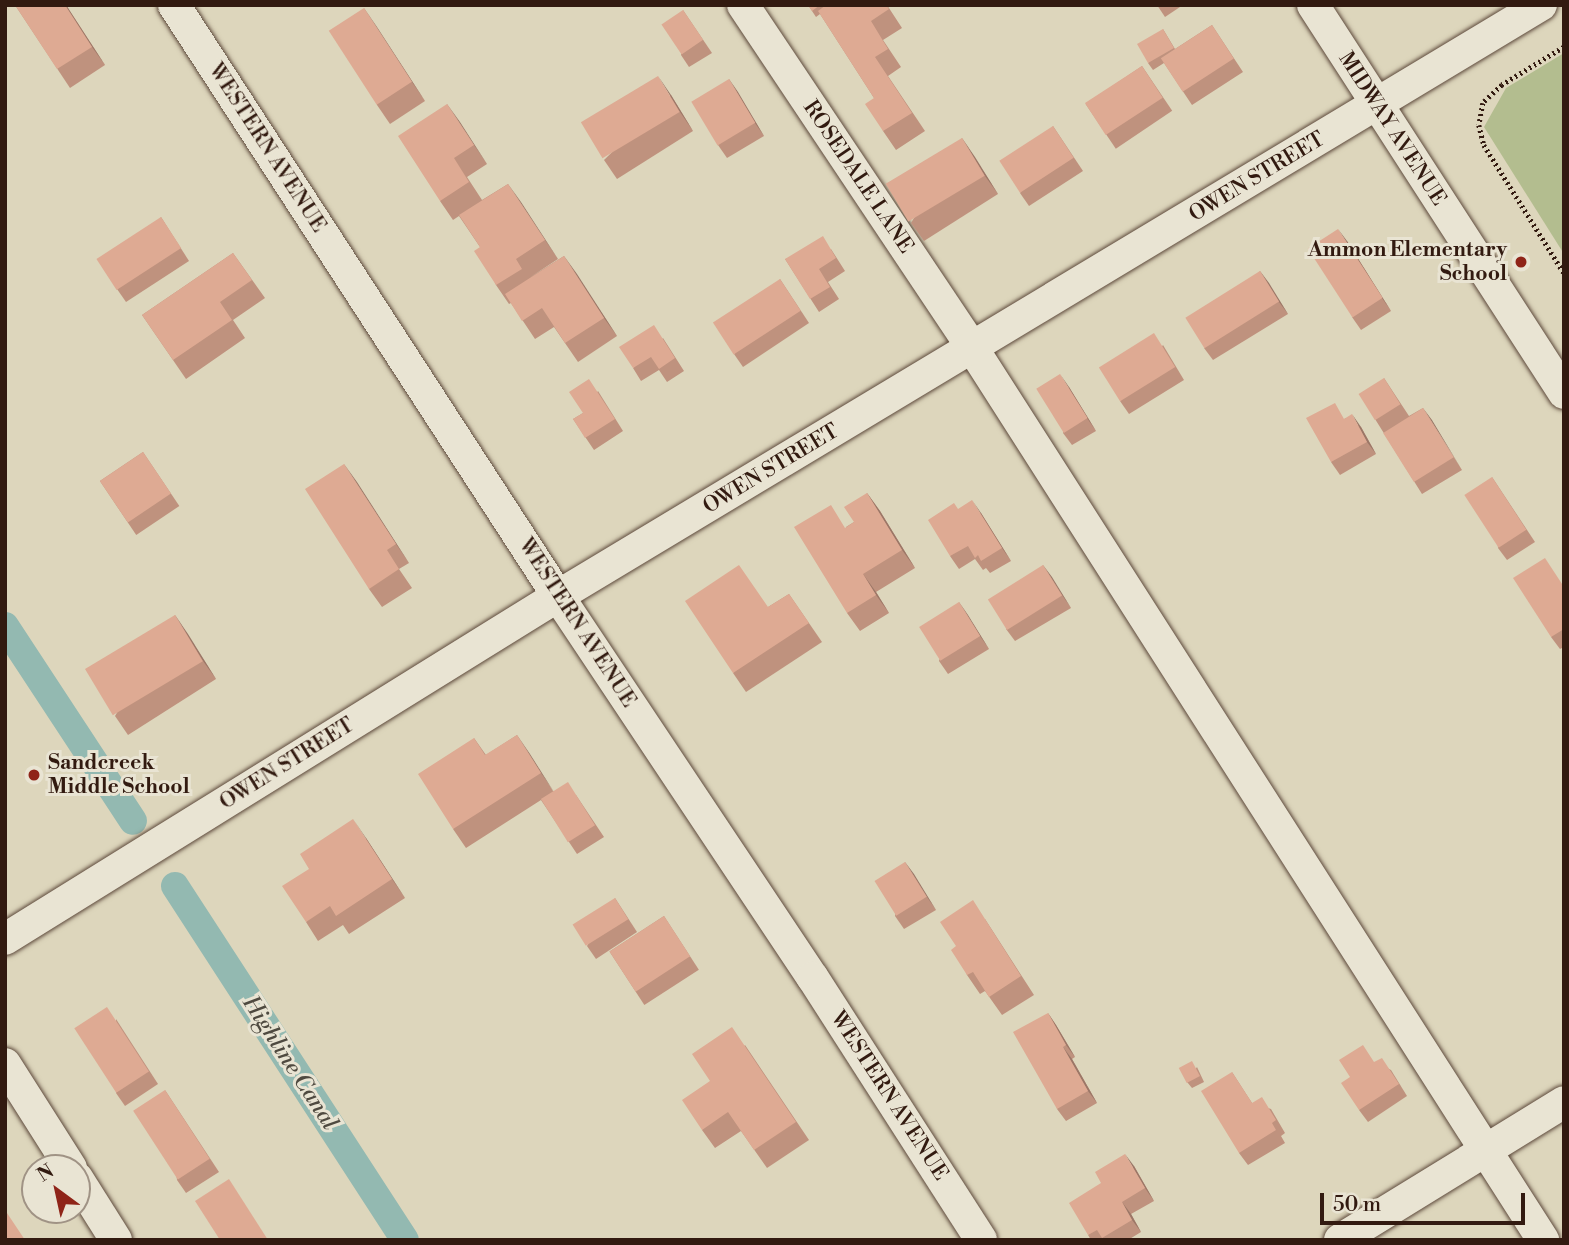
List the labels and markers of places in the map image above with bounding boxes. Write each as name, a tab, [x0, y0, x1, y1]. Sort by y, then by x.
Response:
place label: Ammon Elementary School	[1308, 237, 1507, 287]
marker: Ammon Elementary School	[1513, 254, 1529, 270]
place label: Sandcreek Middle School	[48, 750, 190, 800]
marker: Sandcreek Middle School	[26, 767, 42, 783]

